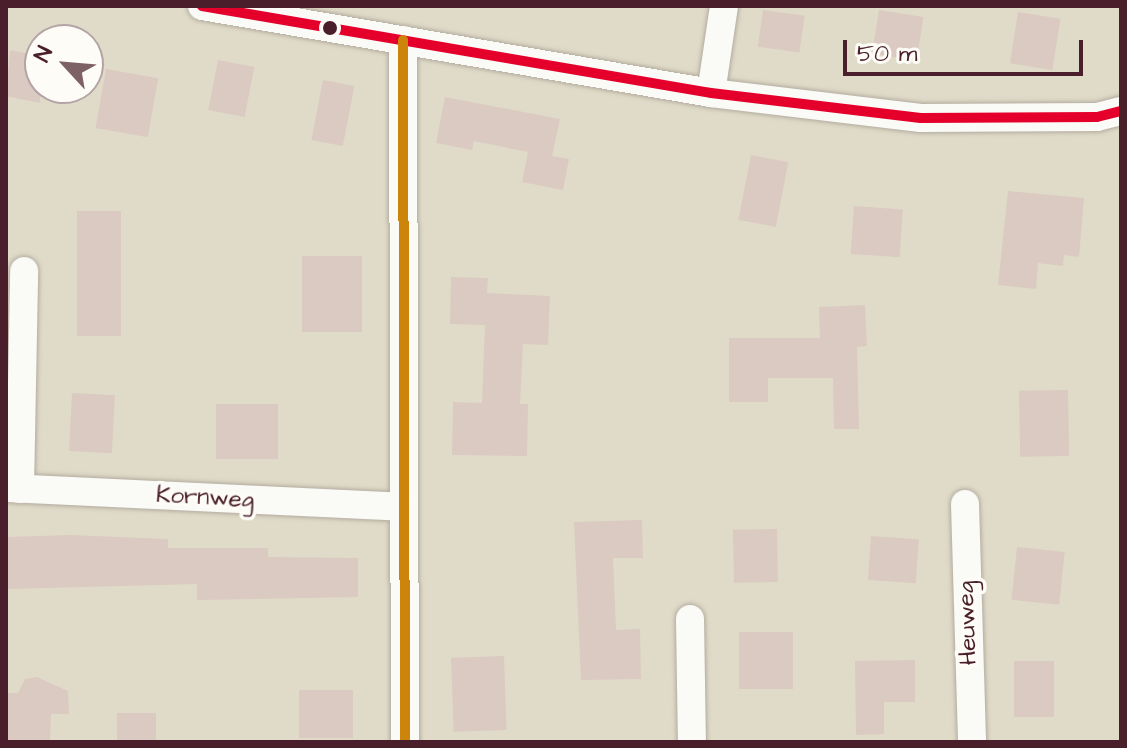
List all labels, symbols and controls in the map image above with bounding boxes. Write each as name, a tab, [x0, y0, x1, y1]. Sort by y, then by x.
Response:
unlabelled marker	[322, 20, 338, 36]
north arrow	[24, 24, 104, 104]
scale bar	[847, 24, 1087, 74]
text: 50 m	[857, 37, 917, 71]
text: N	[27, 41, 61, 67]
street label: Kornweg	[155, 481, 255, 515]
street label: Heuweg	[952, 580, 984, 666]

